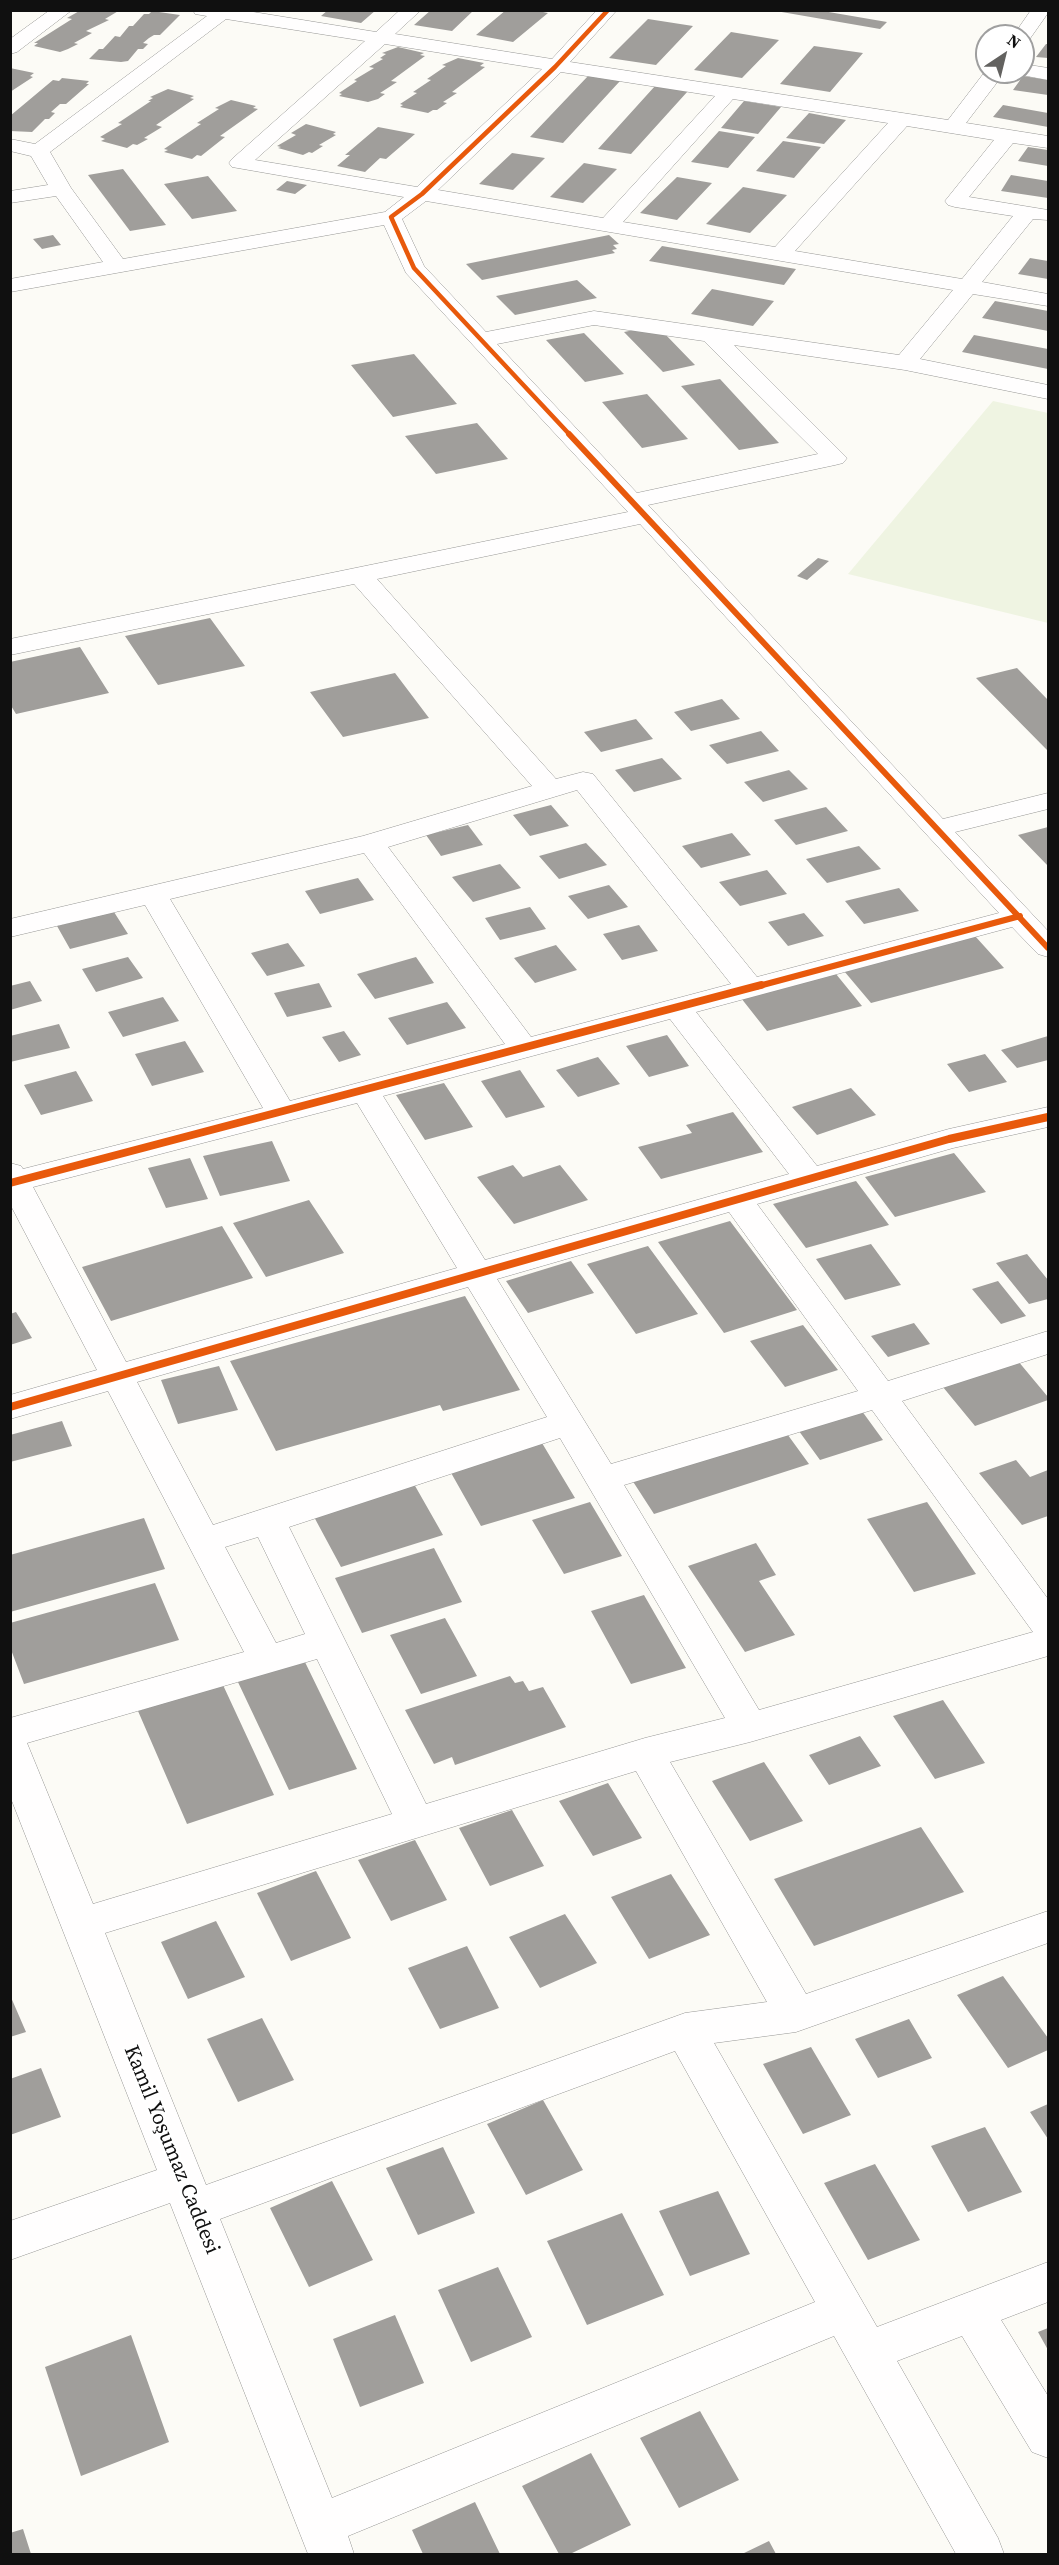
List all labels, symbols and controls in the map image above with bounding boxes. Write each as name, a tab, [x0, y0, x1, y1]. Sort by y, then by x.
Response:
north arrow	[975, 24, 1035, 84]
text: N	[1003, 29, 1025, 53]
street label: Kamil Yoşumaz Caddesi	[118, 2042, 224, 2258]

